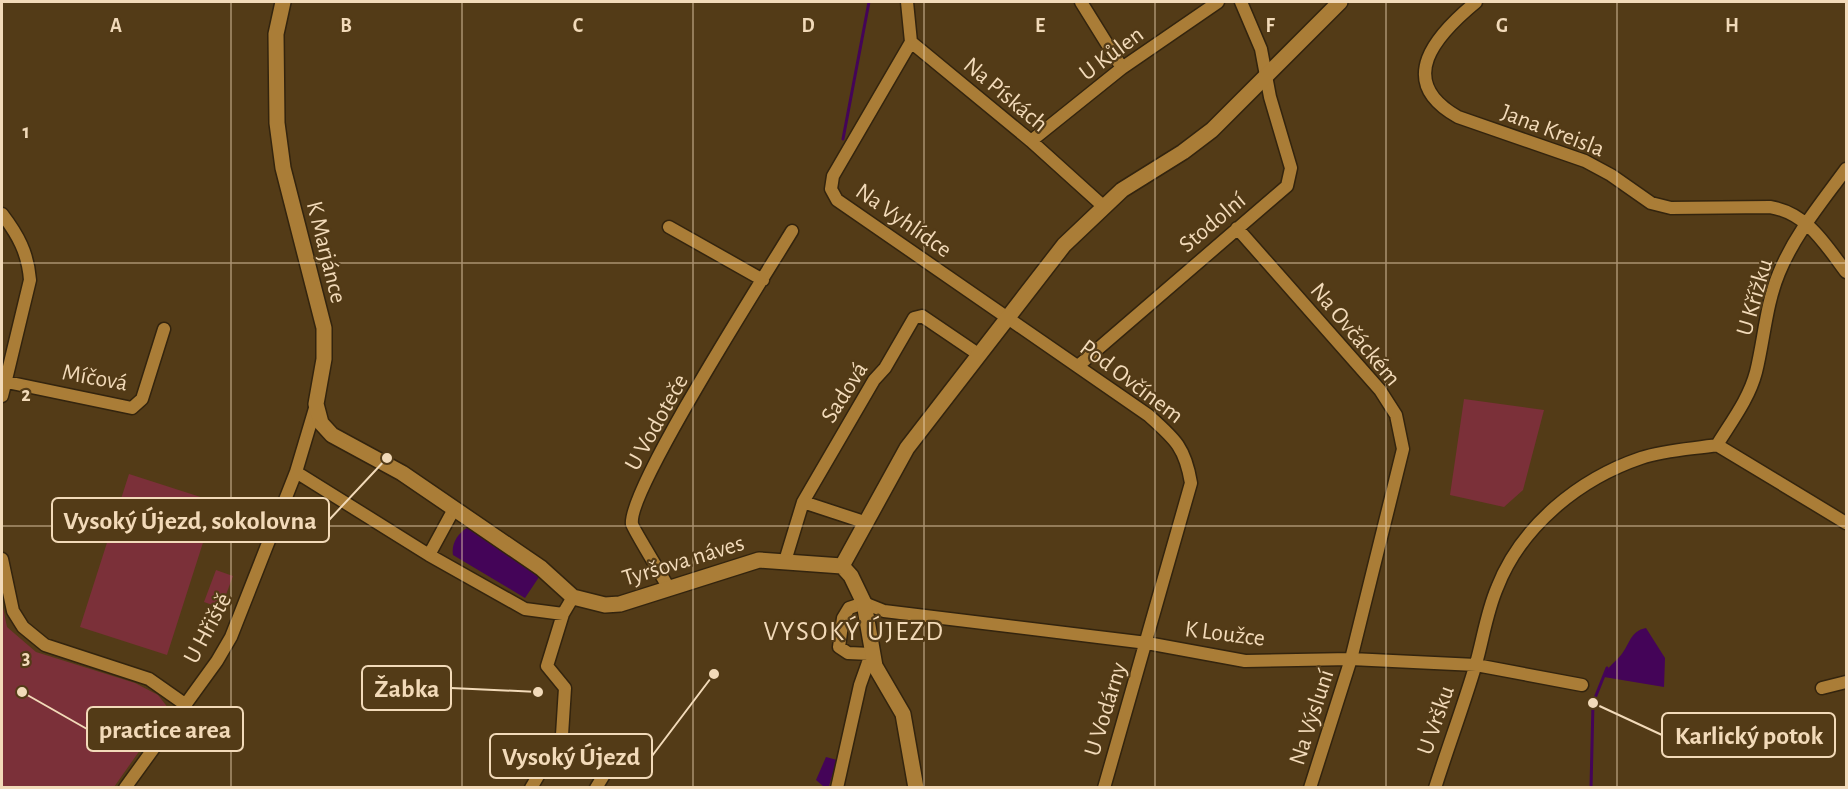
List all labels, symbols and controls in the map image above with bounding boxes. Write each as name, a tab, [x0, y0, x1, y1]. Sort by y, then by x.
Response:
text: A	[110, 16, 122, 36]
text: B	[340, 16, 352, 36]
text: C	[573, 16, 584, 36]
text: D	[801, 16, 815, 36]
text: E	[1035, 16, 1045, 36]
text: F	[1265, 16, 1275, 36]
text: G	[1496, 16, 1508, 36]
text: H	[1725, 16, 1739, 36]
street label: U Kůlen	[1075, 22, 1148, 85]
street label: Na Pískách	[959, 53, 1052, 137]
street label: Jana Kreisla	[1498, 100, 1608, 162]
text: 1	[22, 122, 30, 142]
street label: Na Vyhlídce	[851, 179, 956, 263]
street label: Stodolní	[1175, 188, 1251, 257]
street label: K Marjánce	[302, 199, 350, 306]
street label: U Křížku	[1733, 256, 1777, 338]
street label: Na Ovčáckém	[1305, 279, 1405, 391]
street label: Pod Ovčínem	[1075, 335, 1187, 428]
street label: Sadová	[817, 358, 873, 427]
street label: Míčová	[60, 360, 130, 396]
street label: U Vodoteče	[621, 370, 693, 475]
text: 2	[21, 385, 31, 405]
callout: Vysoký Újezd, sokolovna	[52, 498, 329, 542]
text: Vysoký Újezd, sokolovna	[63, 506, 317, 534]
street label: Tyršova náves	[619, 531, 747, 591]
street label: U Hřiště	[179, 589, 236, 668]
district label: VYSOKÝ ÚJEZD	[764, 615, 944, 645]
street label: K Loužce	[1183, 617, 1266, 651]
text: 3	[22, 648, 30, 668]
street label: U Vodárny	[1080, 660, 1132, 759]
callout: Žabka	[362, 666, 451, 710]
street label: Na Výsluní	[1285, 666, 1339, 768]
text: Žabka	[374, 675, 440, 702]
street label: U Vršku	[1413, 683, 1459, 758]
callout: practice area	[87, 707, 243, 751]
callout: Karlický potok	[1662, 713, 1835, 757]
text: practice area	[99, 717, 231, 743]
text: Karlický potok	[1675, 723, 1823, 749]
callout: Vysoký Újezd	[490, 734, 652, 778]
text: Vysoký Újezd	[502, 742, 640, 770]

